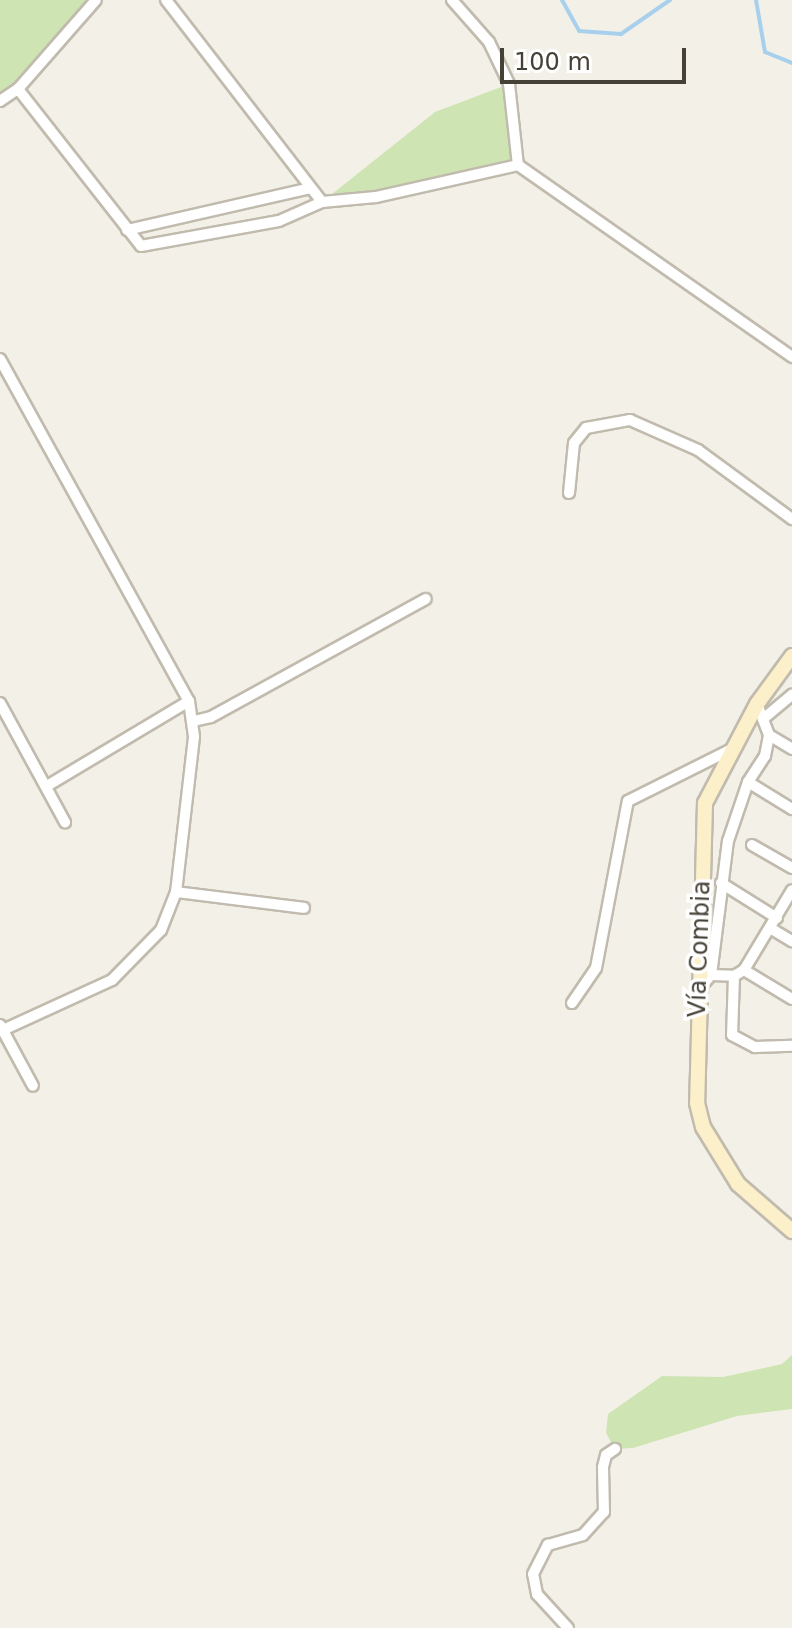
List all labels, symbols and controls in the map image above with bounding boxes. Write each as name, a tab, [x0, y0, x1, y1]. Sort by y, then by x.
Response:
scale bar	[504, 32, 690, 82]
text: 100 m	[514, 48, 591, 76]
street label: Vía Combia	[683, 880, 717, 1018]

